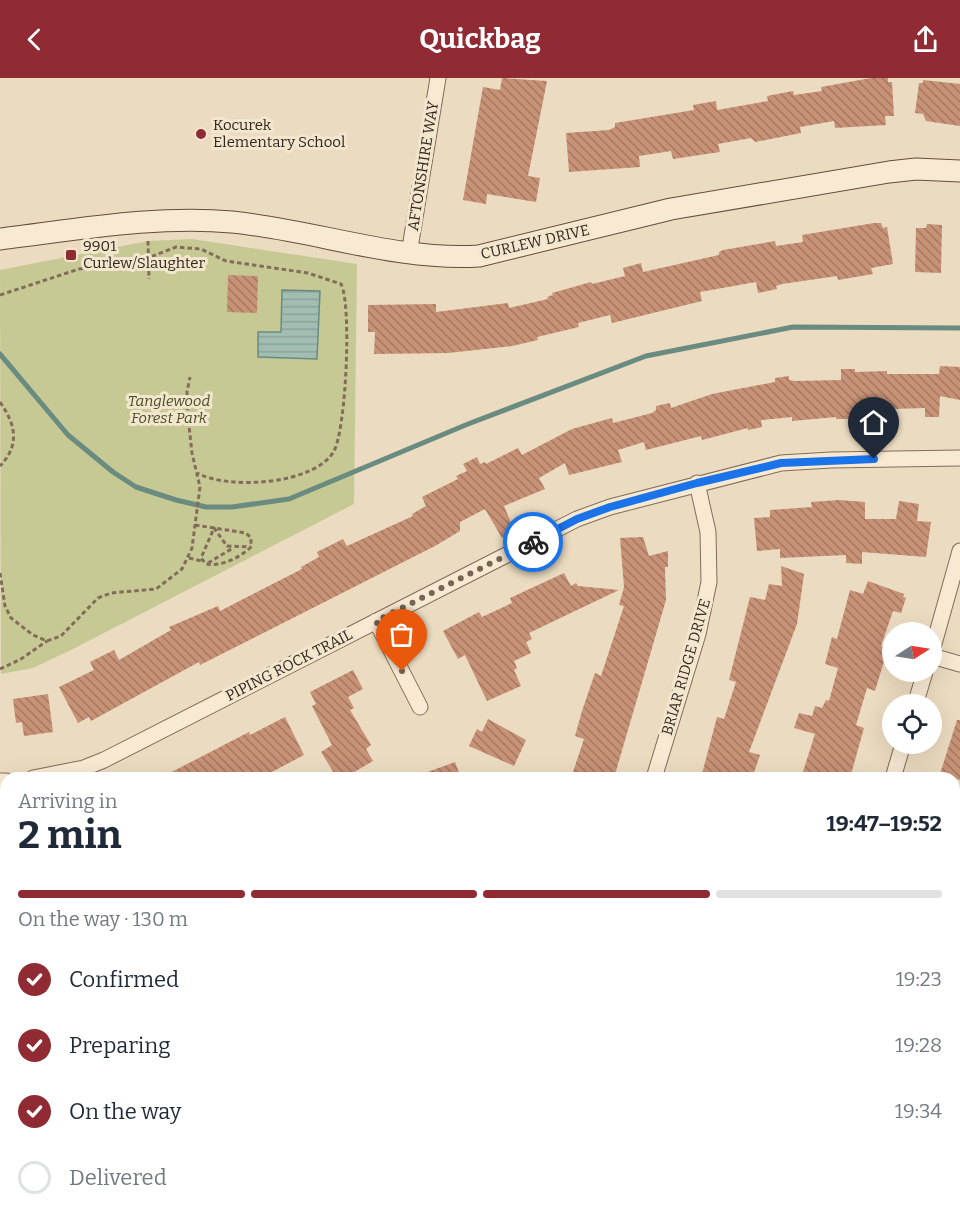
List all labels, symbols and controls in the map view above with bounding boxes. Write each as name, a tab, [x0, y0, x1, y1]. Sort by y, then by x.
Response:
icon: back	[18, 23, 51, 56]
text: Quickbag	[419, 23, 541, 55]
icon: share	[909, 23, 942, 56]
street label: AFTONSHIRE WAY	[404, 100, 442, 232]
place label: Kocurek Elementary School	[213, 116, 345, 151]
marker: Kocurek Elementary School	[194, 127, 208, 141]
street label: CURLEW DRIVE	[479, 221, 591, 263]
place label: 9901 Curlew/Slaughter	[83, 237, 205, 272]
marker: 9901 Curlew/Slaughter	[64, 248, 78, 262]
park label: Tanglewood Forest Park	[128, 392, 211, 427]
pin	[848, 397, 899, 459]
icon: home	[857, 406, 890, 439]
courier	[503, 512, 563, 572]
icon: bike	[517, 526, 550, 559]
street label: BRIAR RIDGE DRIVE	[658, 597, 714, 737]
pin	[376, 609, 427, 671]
icon: bag	[385, 618, 418, 651]
north arrow	[882, 622, 942, 682]
map controls	[882, 622, 942, 754]
street label: PIPING ROCK TRAIL	[223, 625, 355, 705]
button: locate	[882, 694, 942, 754]
text: Arriving in	[18, 789, 117, 813]
text: 19:47–19:52	[826, 810, 942, 837]
text: 2 min	[18, 812, 122, 858]
text: On the way · 130 m	[18, 907, 188, 931]
icon: check	[18, 963, 51, 996]
text: Confirmed	[69, 966, 179, 993]
text: 19:23	[896, 967, 942, 991]
icon: check	[18, 1029, 51, 1062]
text: Preparing	[69, 1032, 171, 1059]
text: 19:28	[895, 1033, 942, 1057]
icon: check	[18, 1095, 51, 1128]
text: On the way	[69, 1098, 181, 1125]
text: 19:34	[895, 1099, 942, 1123]
text: Delivered	[69, 1164, 167, 1191]

